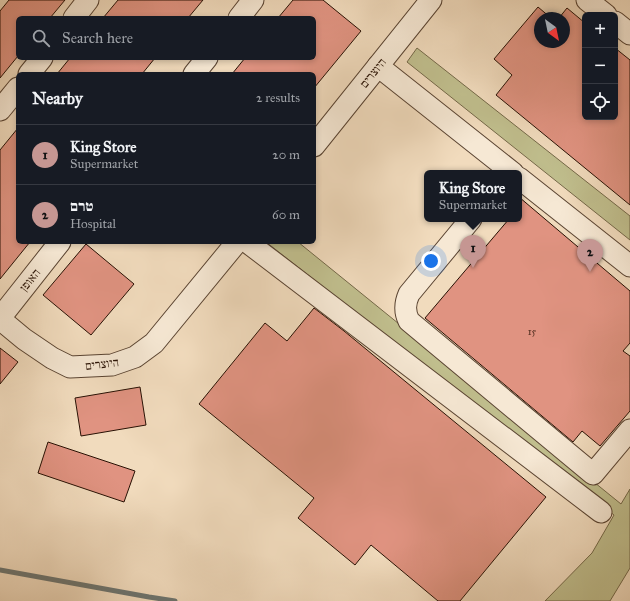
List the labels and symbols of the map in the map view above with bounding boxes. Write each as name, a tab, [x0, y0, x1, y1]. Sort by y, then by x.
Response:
north arrow	[534, 12, 570, 48]
street label: היוצרים	[357, 55, 389, 91]
pin: 1	[460, 235, 486, 268]
pin: 2	[577, 239, 603, 272]
your location	[421, 251, 441, 271]
street label: האופן	[17, 266, 43, 294]
house number: 15	[528, 326, 537, 338]
street label: היוצרים	[84, 355, 120, 373]

